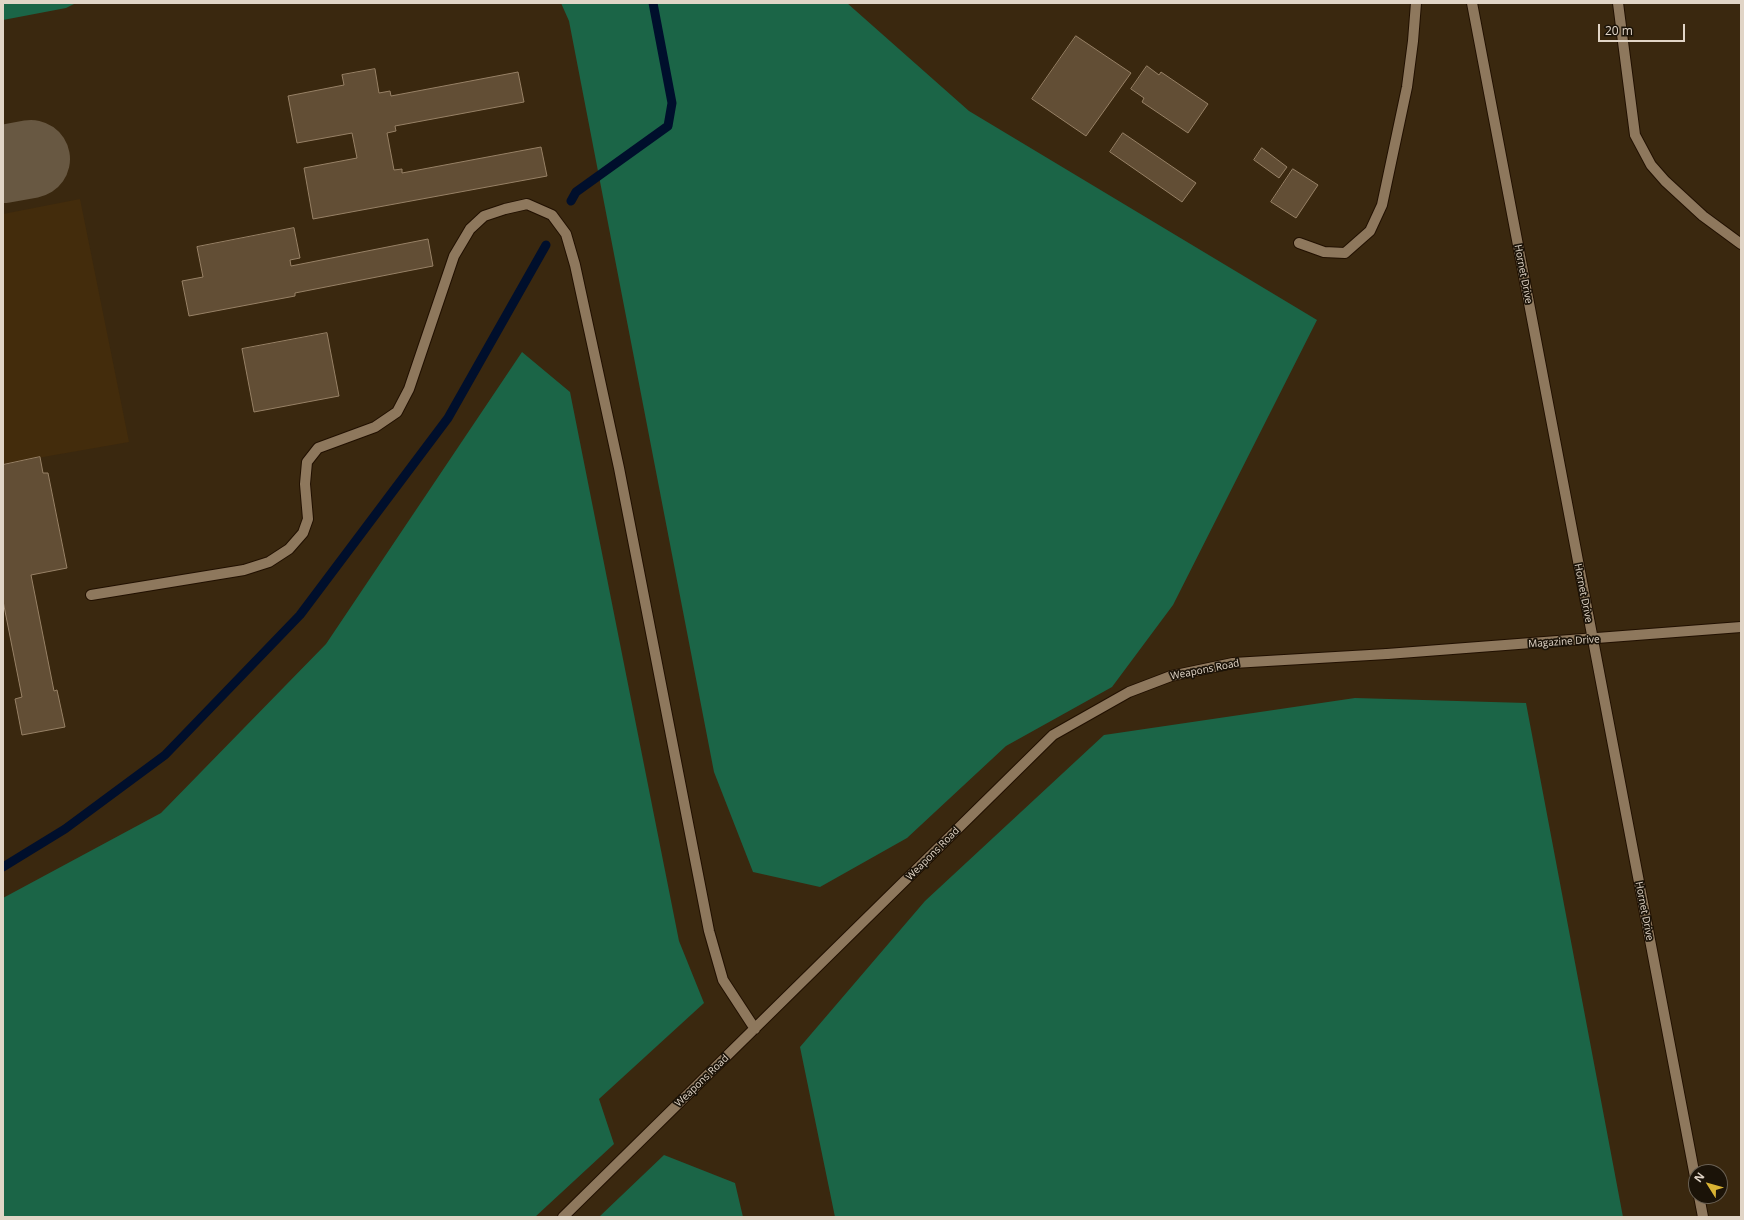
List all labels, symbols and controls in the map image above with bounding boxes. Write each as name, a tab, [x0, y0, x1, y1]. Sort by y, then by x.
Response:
scale bar	[1600, 16, 1687, 42]
text: 20 m	[1605, 22, 1633, 39]
street label: Hornet Drive	[1511, 243, 1535, 305]
street label: Hornet Drive	[1571, 562, 1595, 624]
street label: Magazine Drive	[1528, 634, 1600, 650]
street label: Weapons Road	[1170, 657, 1240, 683]
street label: Weapons Road	[904, 825, 962, 883]
street label: Hornet Drive	[1632, 880, 1656, 942]
street label: Weapons Road	[673, 1052, 731, 1110]
north arrow	[1688, 1164, 1728, 1204]
text: N	[1690, 1169, 1707, 1185]

